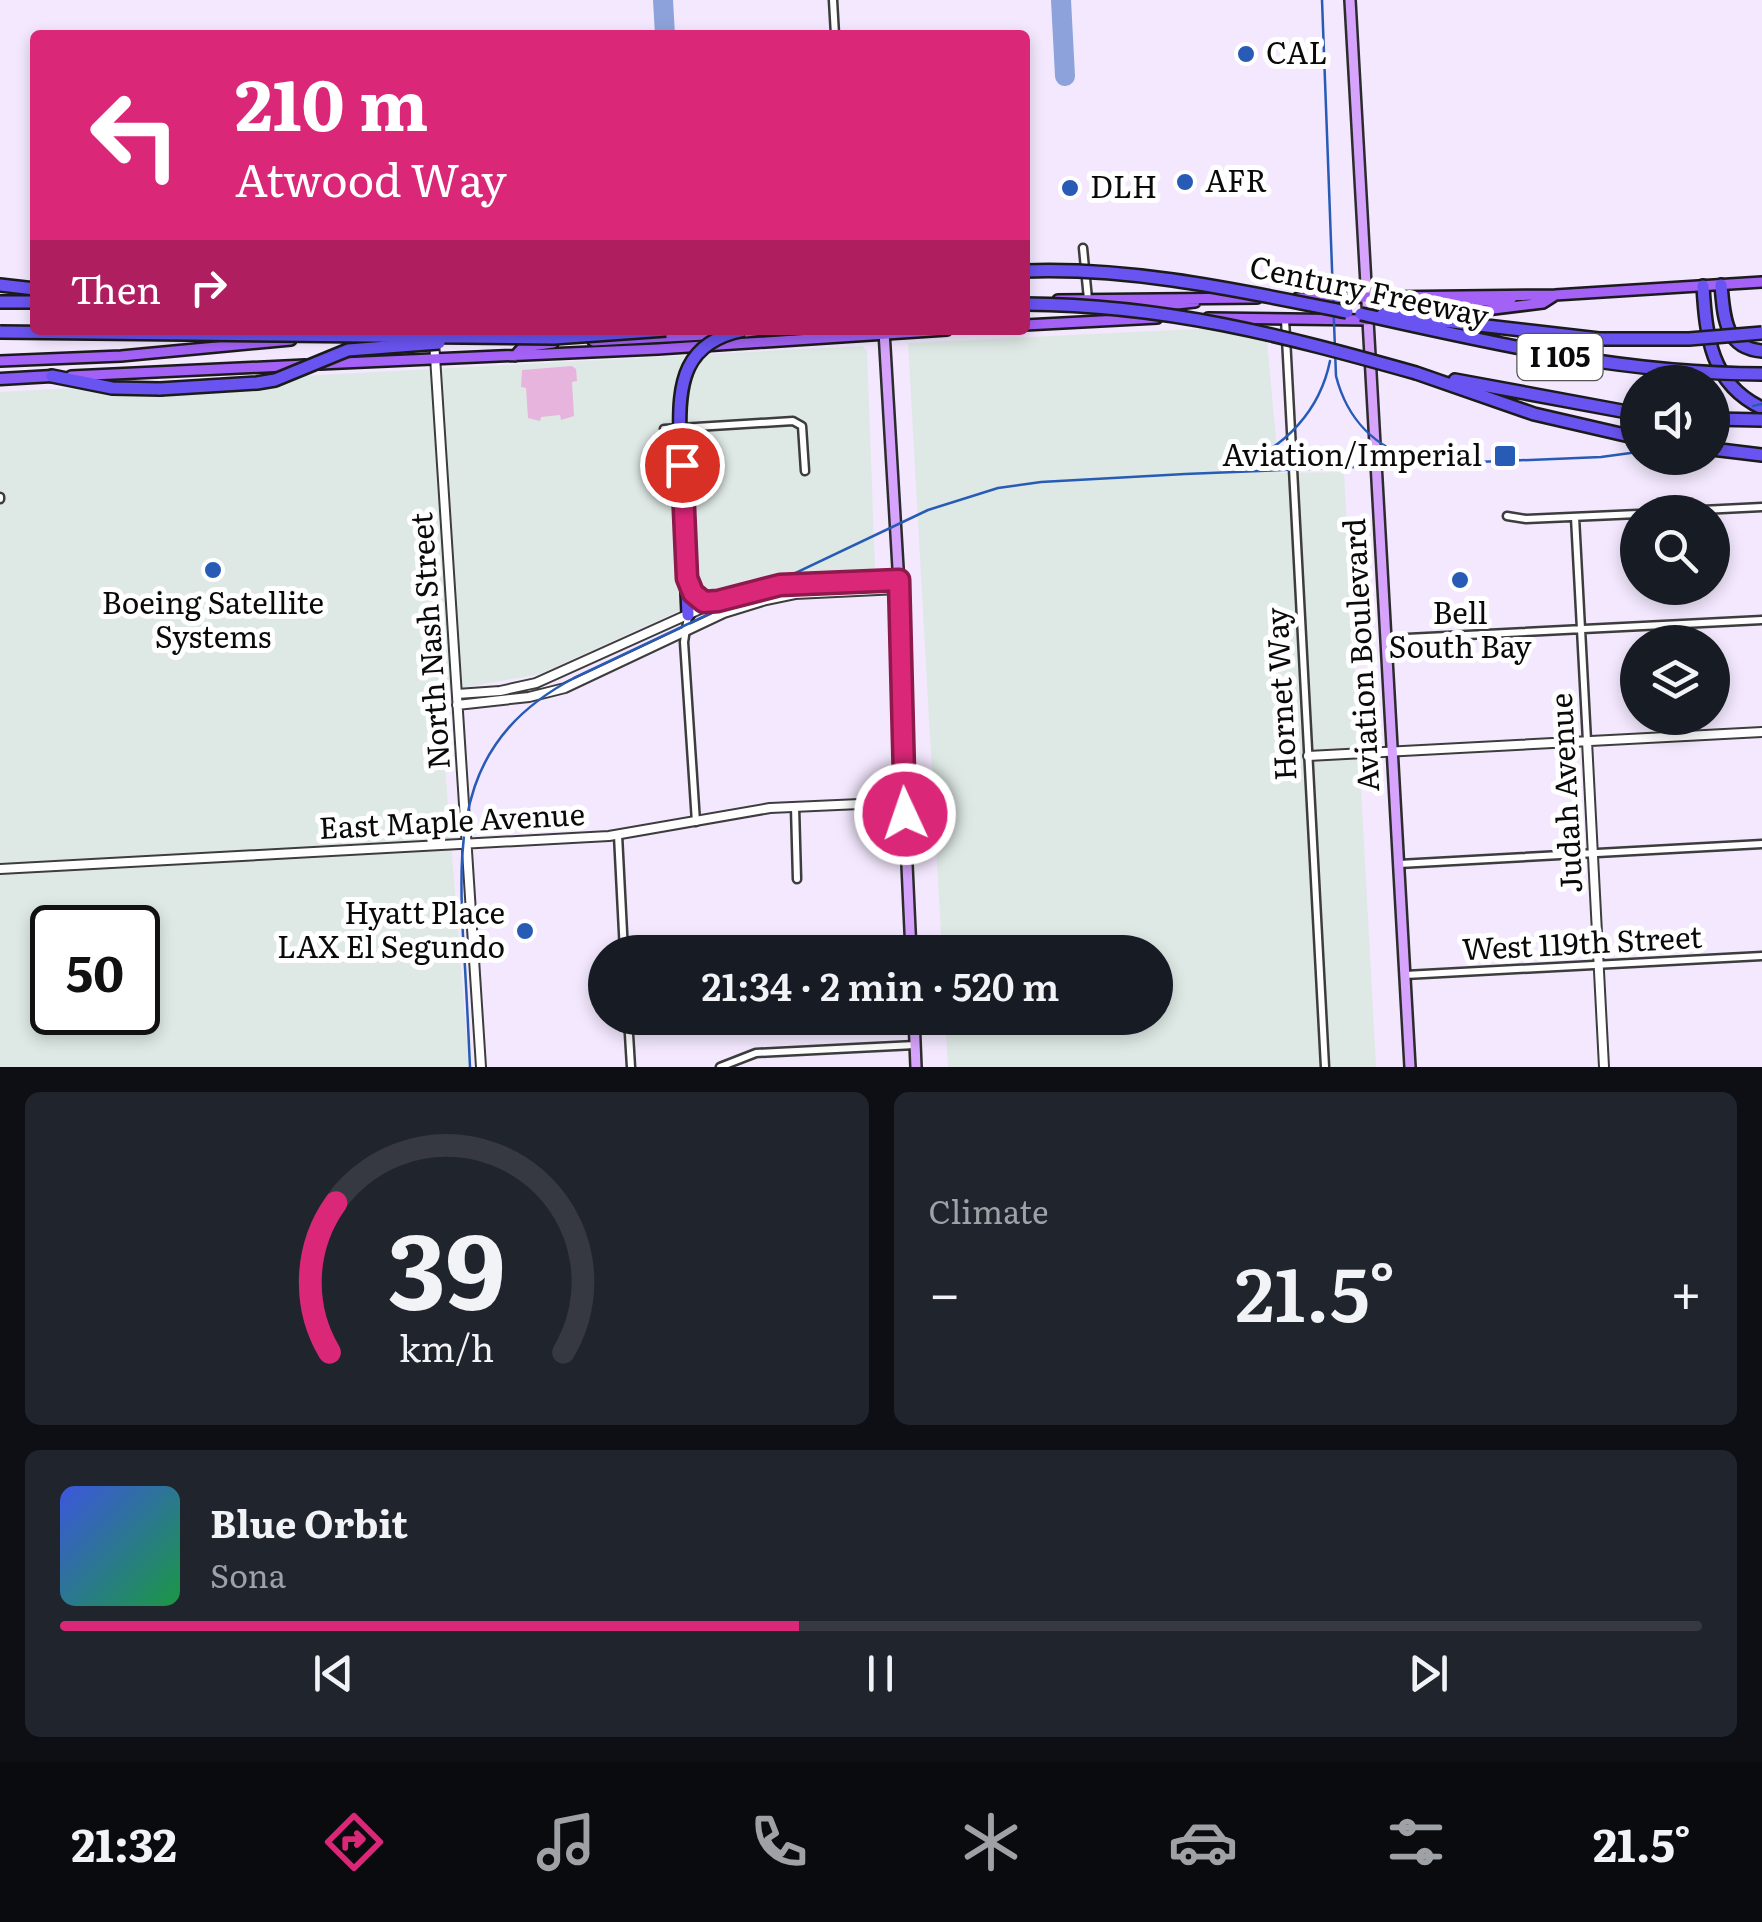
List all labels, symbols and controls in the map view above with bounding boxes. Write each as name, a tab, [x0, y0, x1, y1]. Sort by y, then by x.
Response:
place label: CAL	[1266, 29, 1328, 73]
marker: CAL	[1235, 43, 1257, 65]
text: 210 m	[235, 49, 428, 153]
icon: left	[70, 70, 200, 200]
text: Atwood Way	[235, 144, 507, 211]
place label: AFR	[1205, 157, 1267, 201]
place label: DLH	[1090, 163, 1157, 207]
marker: AFR	[1174, 171, 1196, 193]
marker: DLH	[1059, 177, 1081, 199]
street label: Century Freeway	[1246, 242, 1494, 336]
text: Then	[70, 259, 161, 316]
icon: right	[181, 260, 236, 315]
road number: I 105	[1518, 334, 1602, 380]
map controls	[1620, 365, 1730, 735]
button: sound	[1620, 365, 1730, 475]
pin	[640, 423, 725, 508]
place label: Aviation/Imperial	[1222, 431, 1482, 475]
icon: arrive	[655, 438, 710, 493]
marker: Aviation/Imperial	[1492, 443, 1518, 469]
button: search	[1620, 495, 1730, 605]
street label: North Nash Street	[397, 511, 459, 771]
street label: Aviation Boulevard	[1330, 517, 1388, 793]
marker: Boeing Satellite Systems	[202, 559, 224, 581]
marker: Bell South Bay	[1449, 569, 1471, 591]
place label: Boeing Satellite Systems	[102, 579, 324, 657]
place label: Bell South Bay	[1388, 589, 1532, 667]
street label: Hornet Way	[1252, 606, 1306, 782]
button: layers	[1620, 625, 1730, 735]
street label: Judah Avenue	[1537, 692, 1591, 894]
position arrow	[853, 762, 957, 866]
street label: East Maple Avenue	[318, 790, 586, 848]
place label: Hyatt Place LAX El Segundo	[277, 889, 505, 967]
speed limit sign: 50	[30, 905, 160, 1035]
street label: West 119th Street	[1461, 913, 1703, 969]
marker: Hyatt Place LAX El Segundo	[514, 920, 536, 942]
text: 21:34 · 2 min · 520 m	[701, 956, 1060, 1013]
text: Climate	[929, 1186, 1049, 1234]
text: 39	[388, 1188, 506, 1342]
text: 21.5°	[1235, 1234, 1395, 1345]
text: −	[929, 1249, 961, 1331]
text: +	[1670, 1249, 1702, 1331]
text: km/h	[399, 1320, 494, 1373]
text: Blue Orbit	[210, 1493, 408, 1550]
text: Sona	[210, 1550, 286, 1598]
icon: previous	[306, 1646, 361, 1701]
icon: pause	[853, 1646, 908, 1701]
icon: next	[1401, 1646, 1456, 1701]
icon: directions	[319, 1807, 389, 1877]
icon: music	[531, 1807, 601, 1877]
icon: phone	[744, 1807, 814, 1877]
icon: climate	[956, 1807, 1026, 1877]
icon: car	[1168, 1807, 1238, 1877]
icon: filters	[1381, 1807, 1451, 1877]
text: 21:32	[71, 1809, 177, 1876]
text: 21.5°	[1593, 1809, 1691, 1876]

